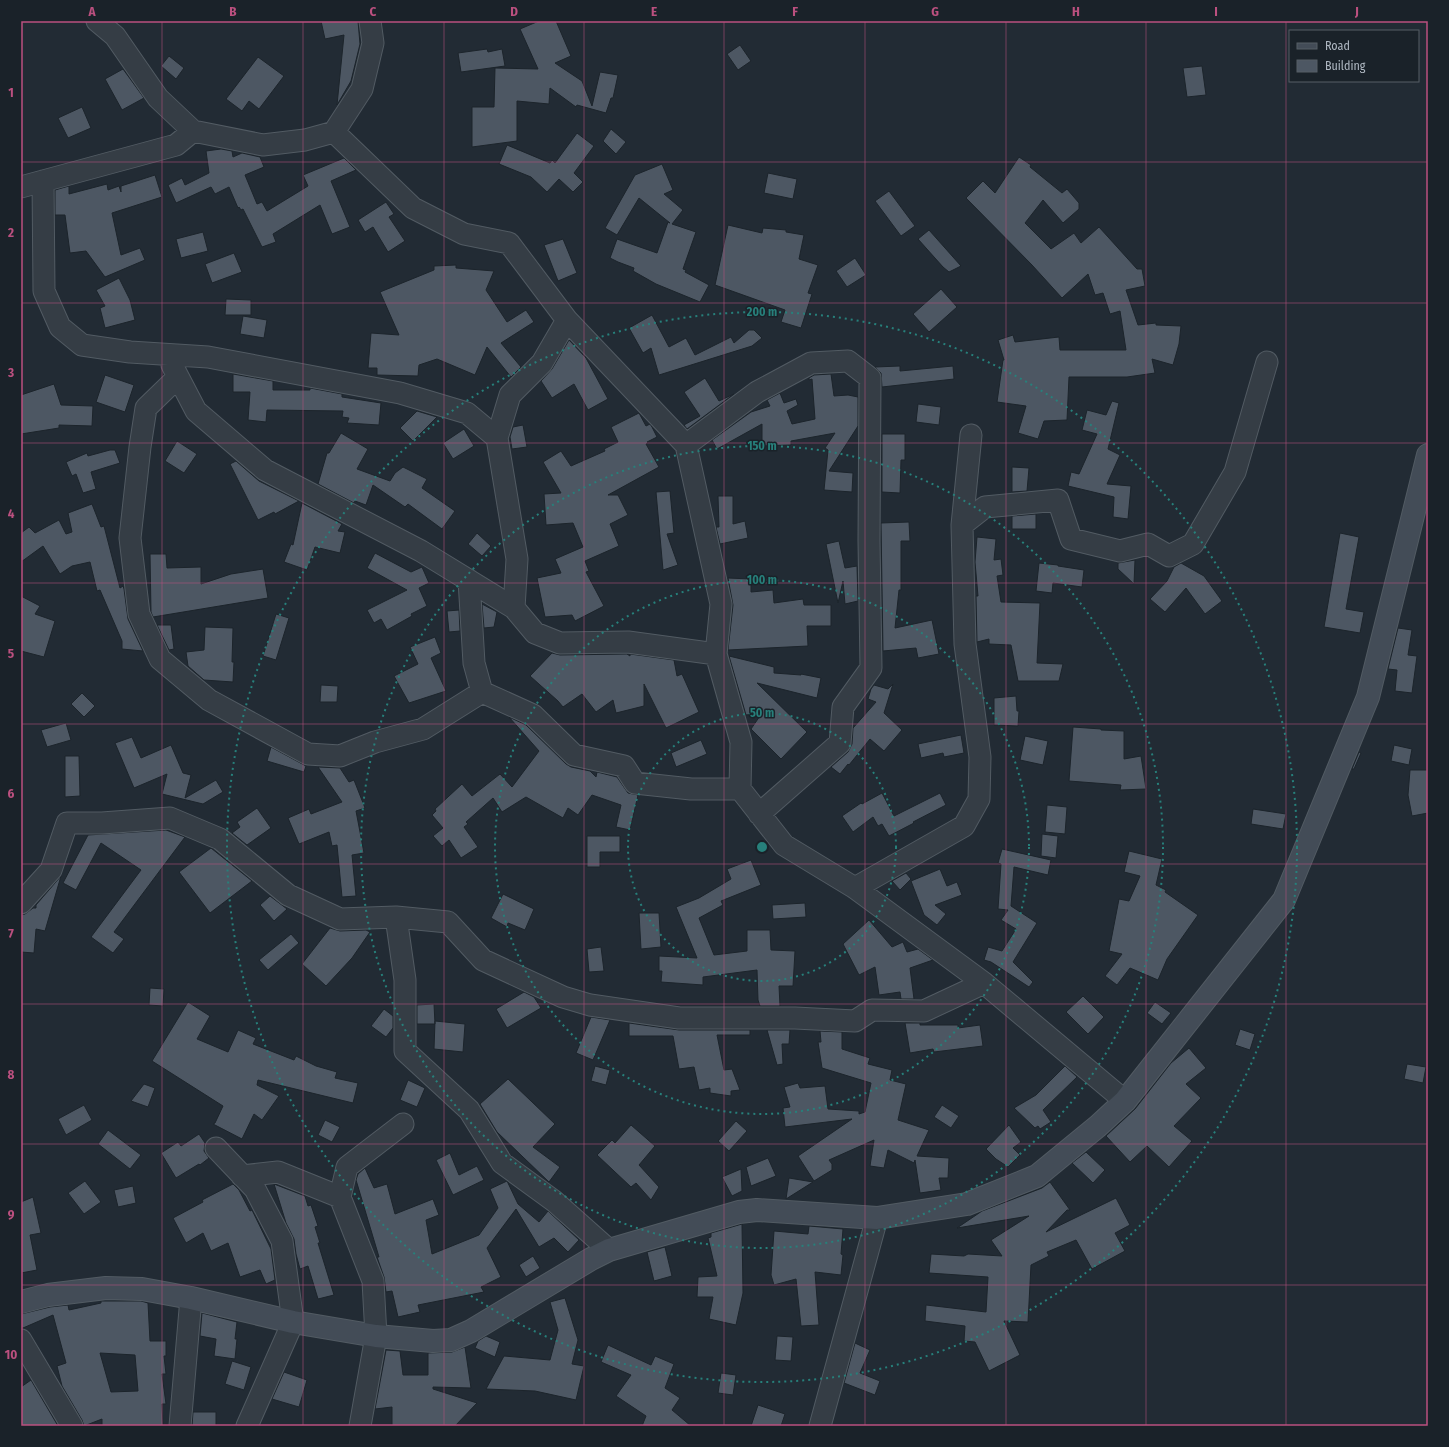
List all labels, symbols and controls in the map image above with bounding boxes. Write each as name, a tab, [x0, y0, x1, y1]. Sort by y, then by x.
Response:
text: A	[87, 4, 96, 19]
text: B	[229, 4, 237, 19]
text: C	[370, 4, 377, 19]
text: D	[510, 4, 518, 19]
text: E	[651, 4, 657, 19]
text: F	[792, 4, 798, 19]
text: G	[931, 4, 939, 19]
text: H	[1072, 4, 1080, 19]
text: I	[1214, 4, 1218, 19]
text: J	[1354, 4, 1359, 19]
legend	[1289, 30, 1419, 82]
text: Road	[1325, 39, 1350, 53]
text: Building	[1325, 59, 1366, 73]
text: 1	[8, 85, 14, 100]
text: 2	[7, 225, 14, 240]
text: 200 m	[746, 305, 777, 319]
text: 3	[7, 365, 14, 380]
text: 150 m	[747, 439, 777, 453]
text: 4	[8, 506, 15, 521]
text: 100 m	[747, 573, 777, 587]
text: 5	[8, 646, 14, 661]
text: 50 m	[750, 706, 774, 720]
text: 6	[8, 786, 15, 801]
centre of rings	[755, 840, 769, 854]
text: 7	[8, 926, 14, 941]
text: 8	[8, 1067, 15, 1082]
text: 9	[8, 1207, 15, 1222]
text: 10	[5, 1347, 17, 1362]

